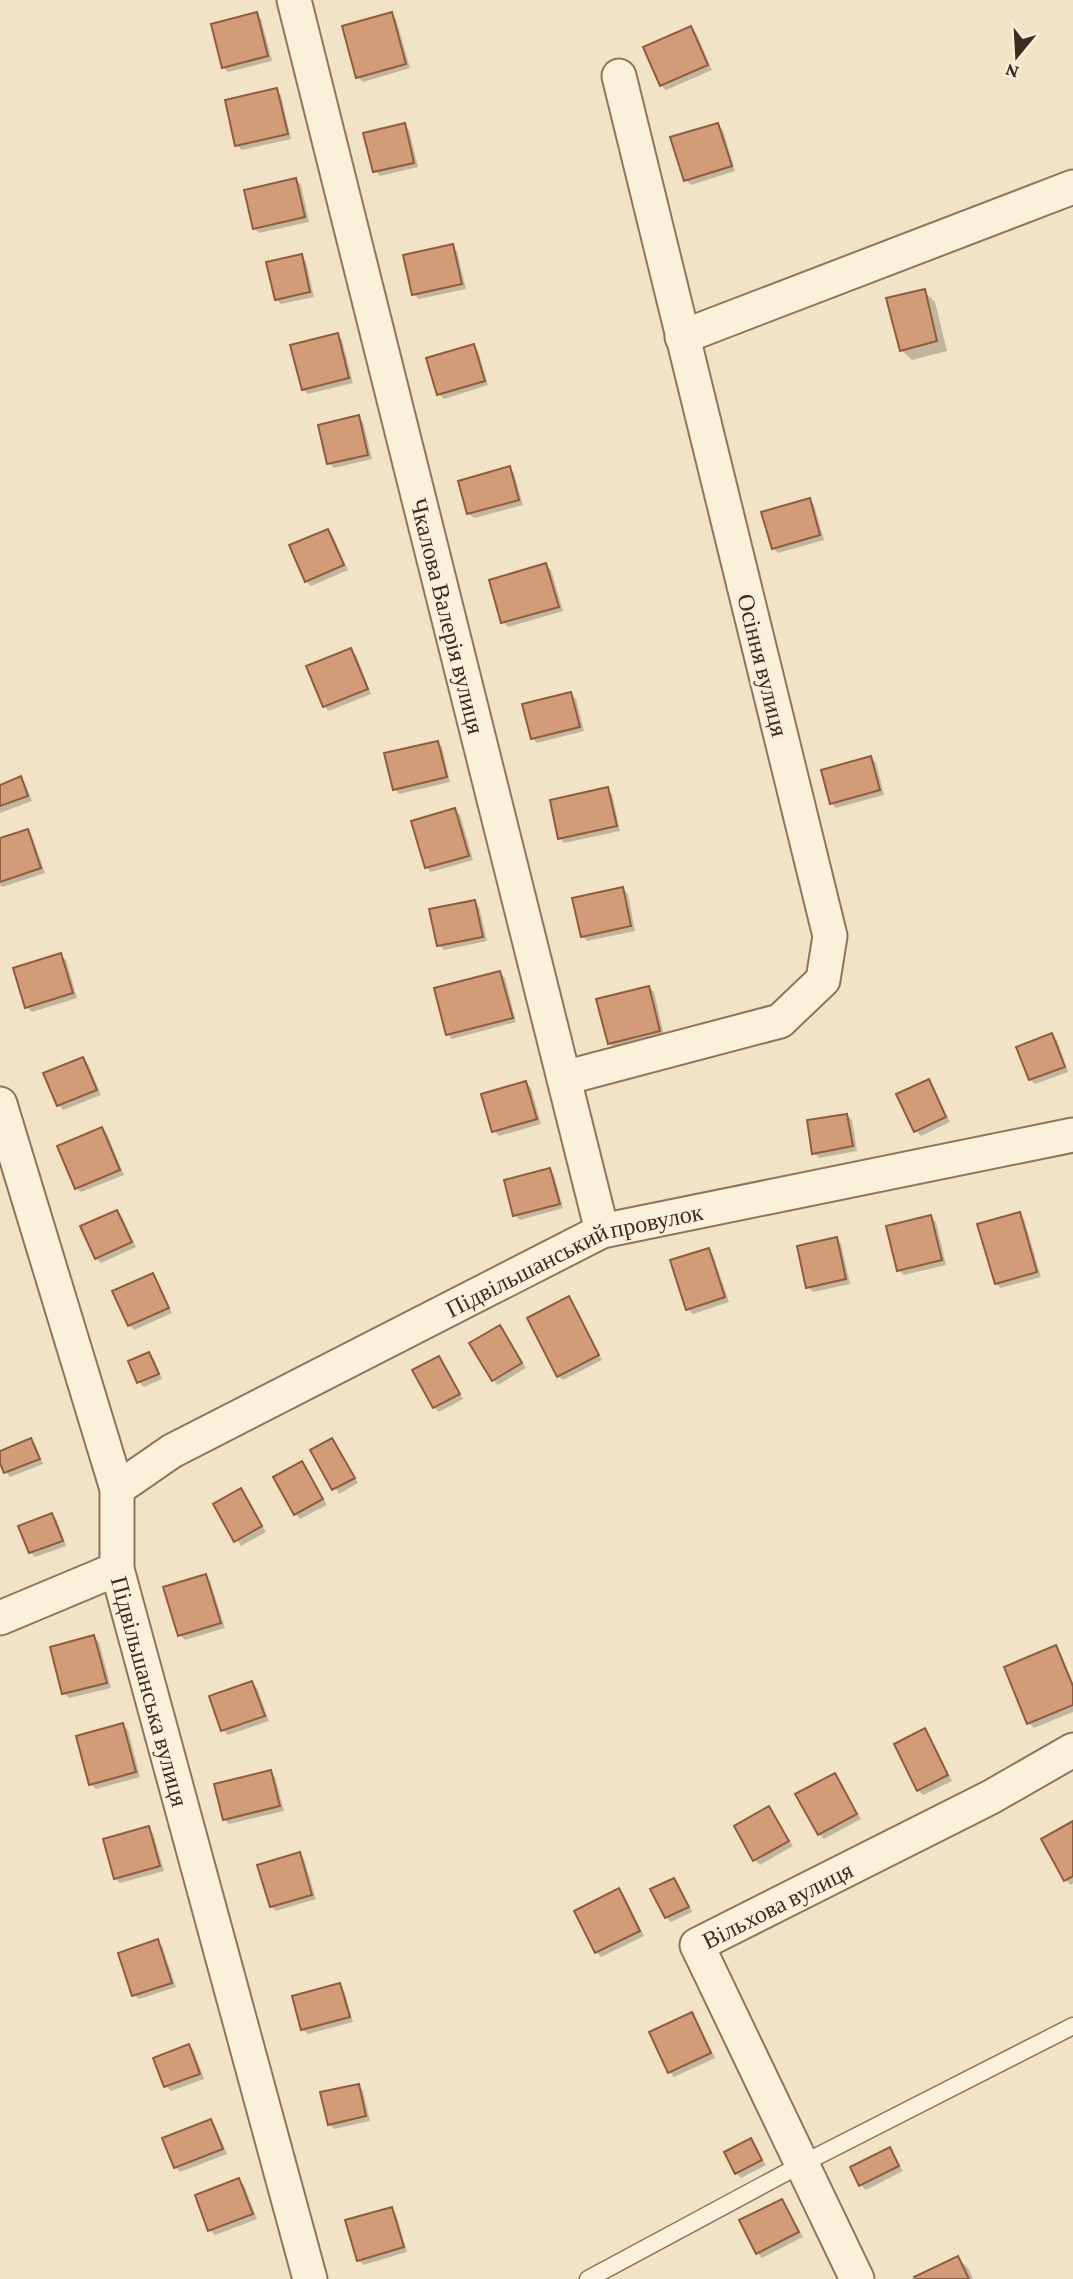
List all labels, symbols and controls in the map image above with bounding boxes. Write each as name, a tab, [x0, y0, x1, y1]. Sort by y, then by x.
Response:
north arrow	[982, 21, 1052, 91]
text: N	[1002, 60, 1021, 84]
street label: Чкалова Валерія вулиця	[406, 495, 491, 737]
street label: Осіння вулиця	[732, 591, 794, 739]
street label: Підвільшанський провулок	[441, 1197, 705, 1322]
street label: Підвільшанська вулиця	[106, 1573, 194, 1809]
street label: Вільхова вулиця	[697, 1856, 857, 1954]

